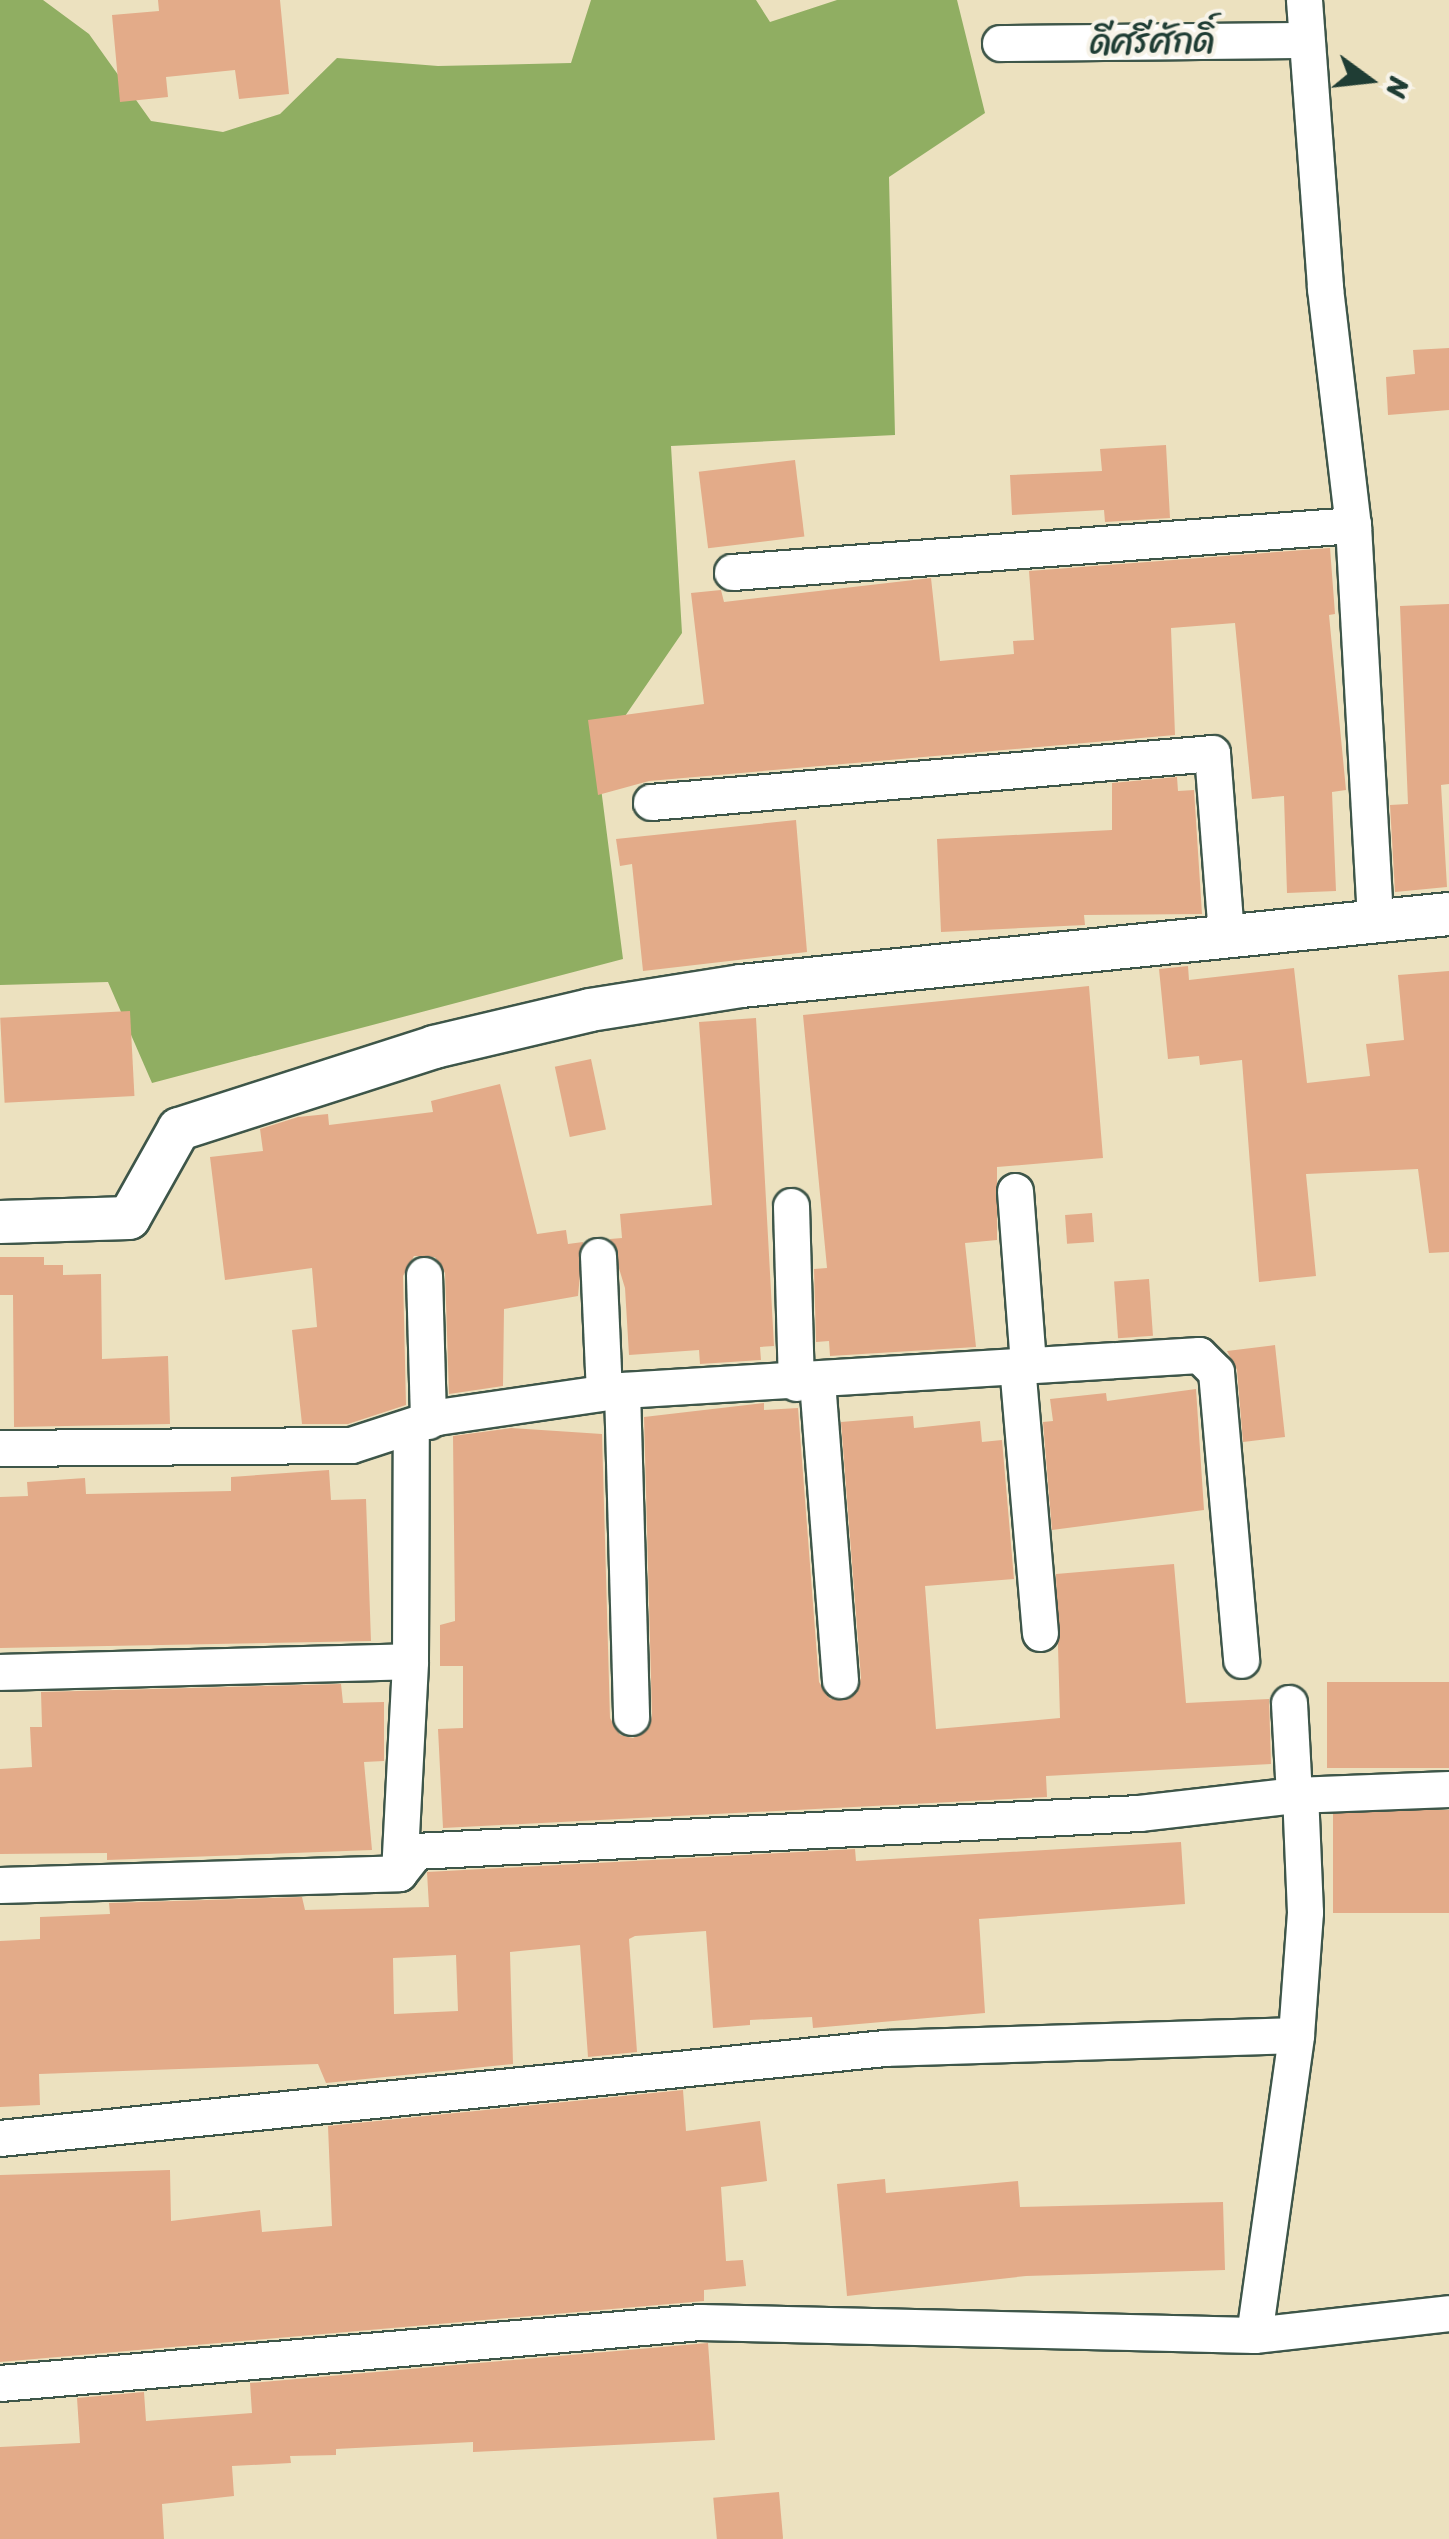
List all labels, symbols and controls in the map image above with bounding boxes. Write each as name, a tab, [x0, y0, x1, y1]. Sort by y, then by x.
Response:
street label: ดีศรีศักดิ์	[1089, 19, 1215, 63]
north arrow	[1319, 30, 1419, 130]
text: N	[1372, 72, 1425, 104]

